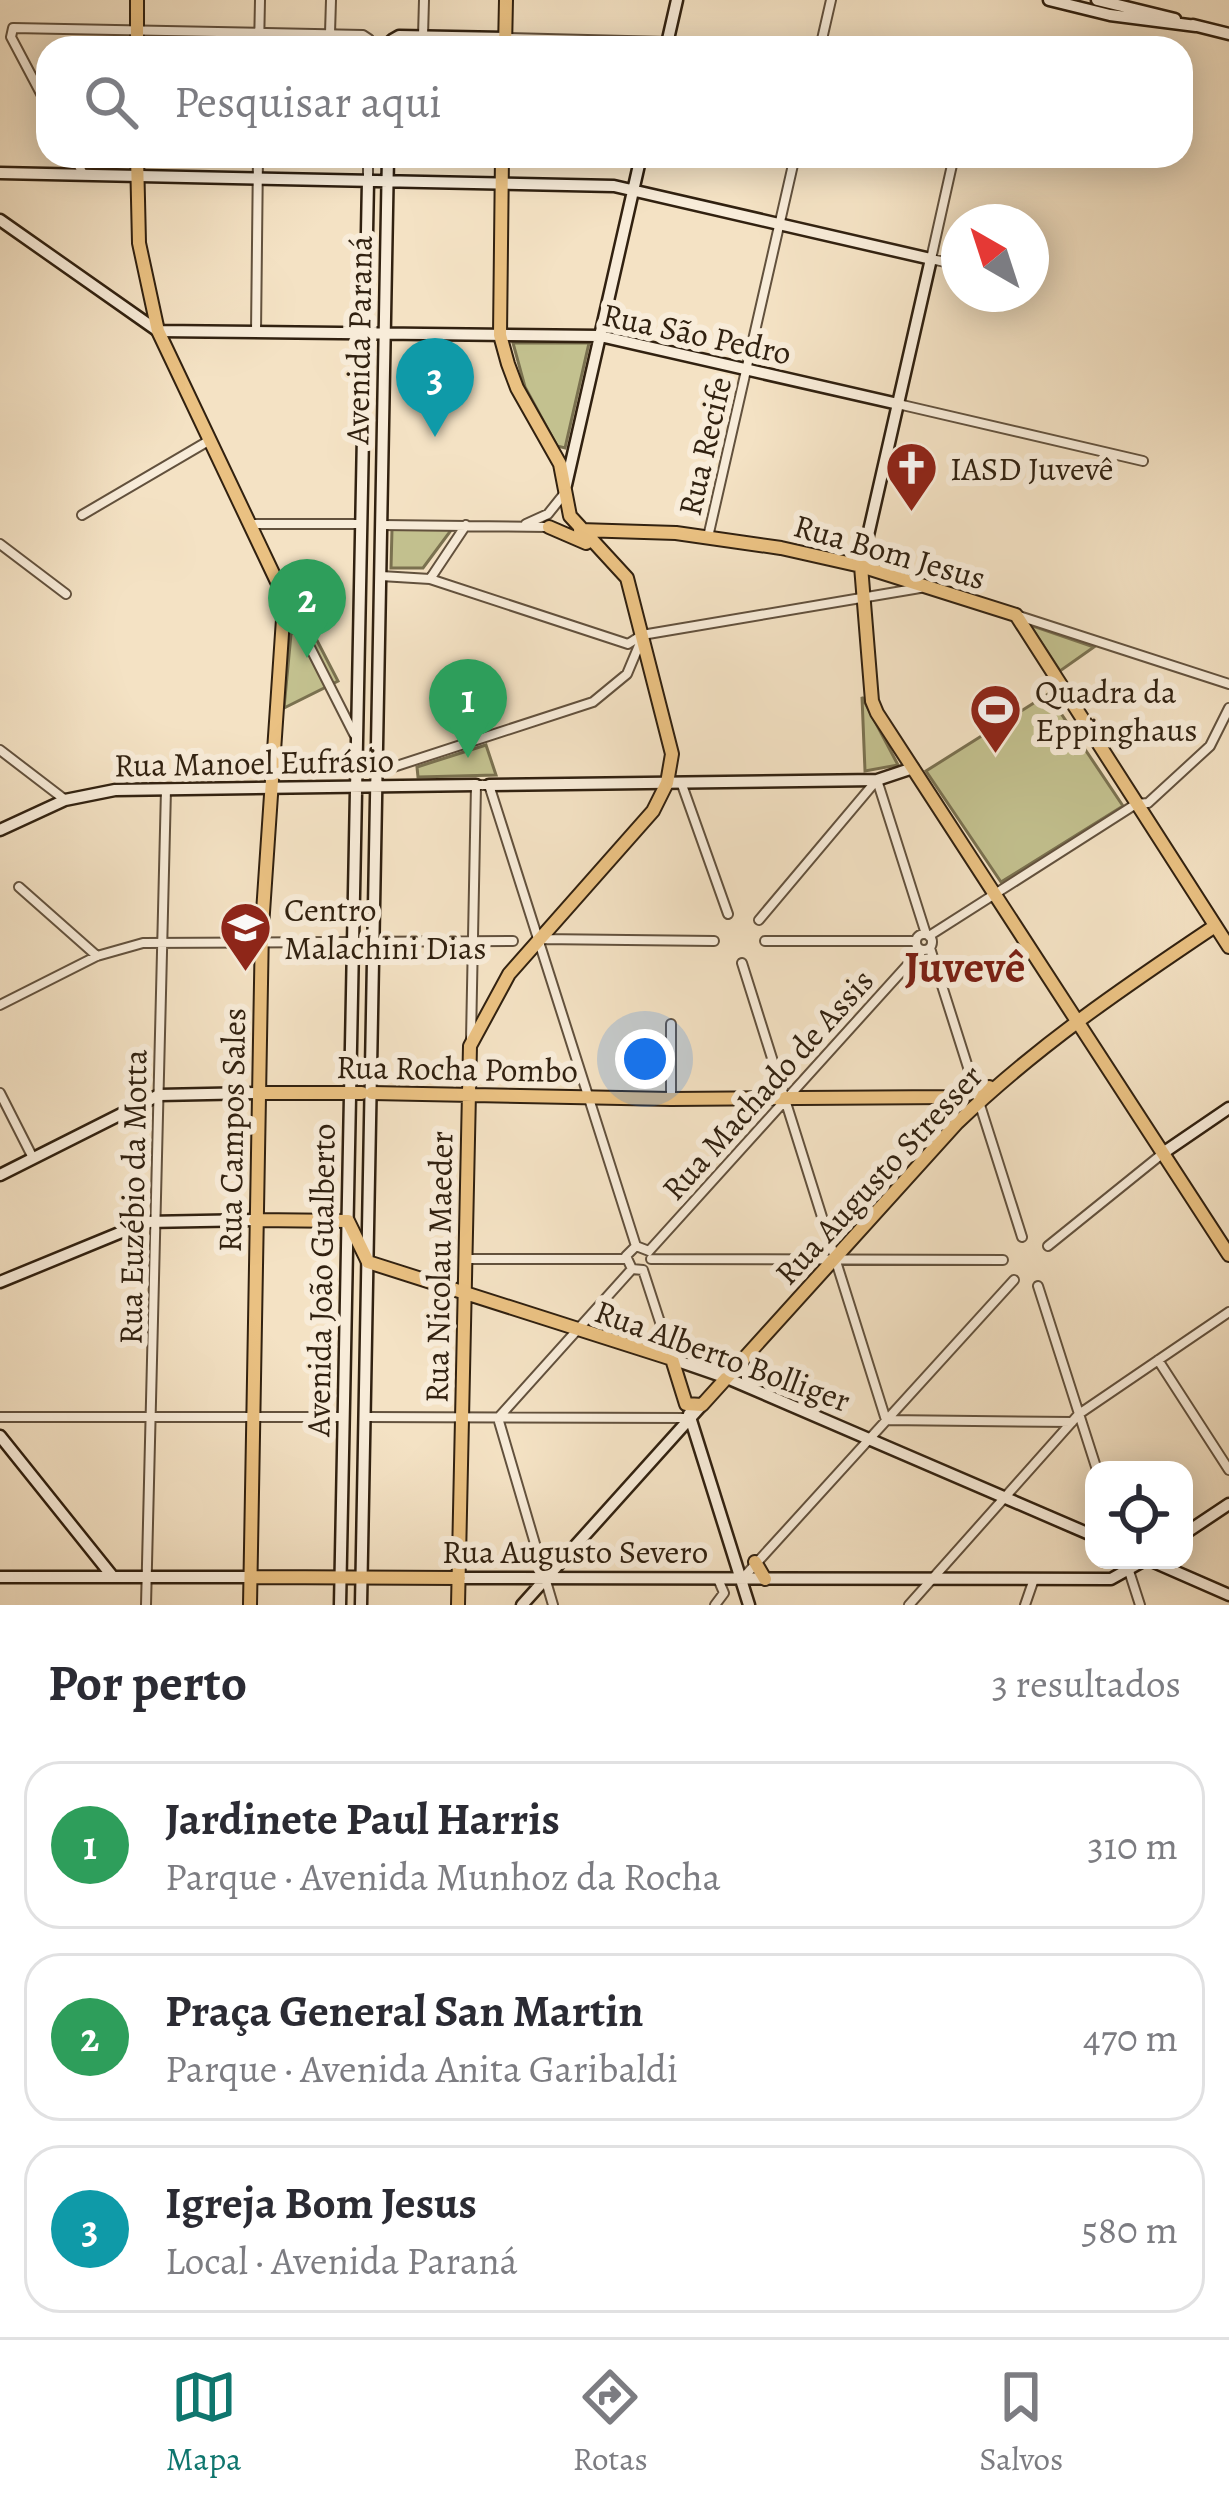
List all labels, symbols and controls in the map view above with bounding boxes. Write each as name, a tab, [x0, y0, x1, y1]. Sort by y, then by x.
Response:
search box	[36, 36, 1193, 168]
icon: search	[78, 69, 144, 135]
text: Pesquisar aqui	[174, 71, 442, 133]
north arrow	[941, 204, 1049, 312]
street label: Avenida Paraná	[334, 235, 383, 446]
street label: Rua São Pedro	[598, 292, 796, 375]
pin: 3	[396, 338, 474, 437]
street label: Rua Recife	[667, 372, 742, 520]
church icon: IASD Juvevê	[883, 440, 939, 514]
place label: IASD Juvevê	[950, 446, 1114, 491]
street label: Rua Bom Jesus	[789, 503, 991, 600]
pin: 2	[268, 559, 346, 658]
pin: 1	[429, 659, 507, 758]
place label: Quadra da Eppinghaus	[1035, 669, 1197, 752]
sports icon: Quadra da Eppinghaus	[968, 682, 1024, 756]
street label: Rua Manoel Eufrásio	[114, 738, 394, 787]
place label: Centro Malachini Dias	[284, 887, 486, 970]
school or university icon: Centro Malachini Dias	[217, 900, 273, 974]
district label: Juvevê	[905, 936, 1025, 998]
street label: Rua Machado de Assis	[651, 959, 883, 1210]
street label: Rua Campos Sales	[207, 1007, 256, 1253]
your location	[615, 1029, 675, 1089]
street label: Rua Rocha Pombo	[336, 1044, 578, 1093]
street label: Rua Euzébio da Motta	[107, 1048, 158, 1345]
street label: Rua Augusto Stresser	[764, 1054, 992, 1294]
street label: Avenida João Gualberto	[295, 1123, 346, 1438]
street label: Rua Nicolau Maeder	[414, 1130, 463, 1404]
street label: Rua Alberto Bolliger	[589, 1288, 857, 1423]
map controls	[1085, 1461, 1193, 1569]
button: locate	[1085, 1461, 1193, 1569]
street label: Rua Augusto Severo	[442, 1529, 708, 1574]
text: Por perto	[48, 1648, 247, 1718]
text: 3 resultados	[992, 1657, 1181, 1710]
text: Jardinete Paul Harris	[165, 1788, 560, 1850]
text: 1	[83, 1819, 97, 1872]
text: 310 m	[1087, 1819, 1178, 1872]
text: Parque · Avenida Munhoz da Rocha	[165, 1850, 721, 1903]
text: Praça General San Martin	[165, 1980, 644, 2042]
text: 2	[81, 2011, 99, 2064]
text: 470 m	[1083, 2011, 1178, 2064]
text: Parque · Avenida Anita Garibaldi	[165, 2042, 678, 2095]
text: Igreja Bom Jesus	[165, 2172, 477, 2234]
text: 3	[82, 2203, 98, 2256]
text: 580 m	[1081, 2203, 1178, 2256]
text: Local · Avenida Paraná	[165, 2234, 518, 2287]
tab: Mapa	[166, 2364, 241, 2481]
tab: Rotas	[573, 2364, 648, 2481]
tab: Salvos	[979, 2364, 1063, 2481]

